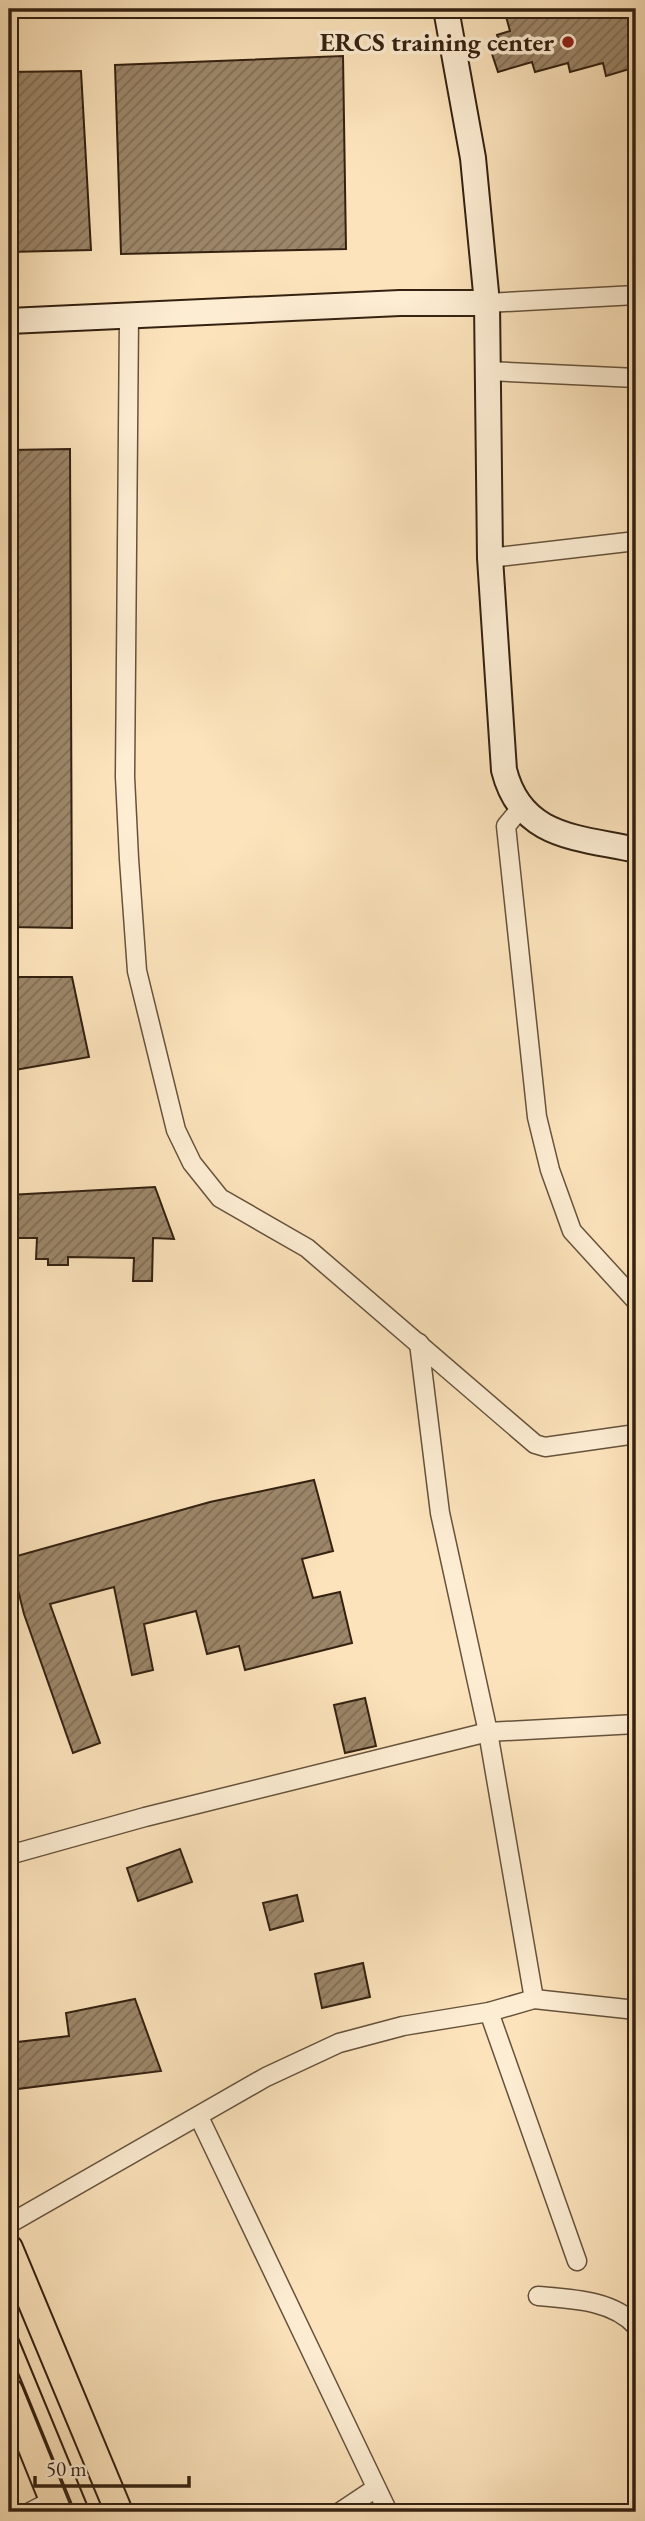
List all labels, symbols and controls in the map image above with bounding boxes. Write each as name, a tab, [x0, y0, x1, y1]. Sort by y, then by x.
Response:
place label: ERCS training center	[320, 25, 554, 59]
marker: ERCS training center	[560, 34, 576, 50]
scale bar	[35, 2444, 189, 2488]
text: 50 m	[46, 2455, 87, 2482]

